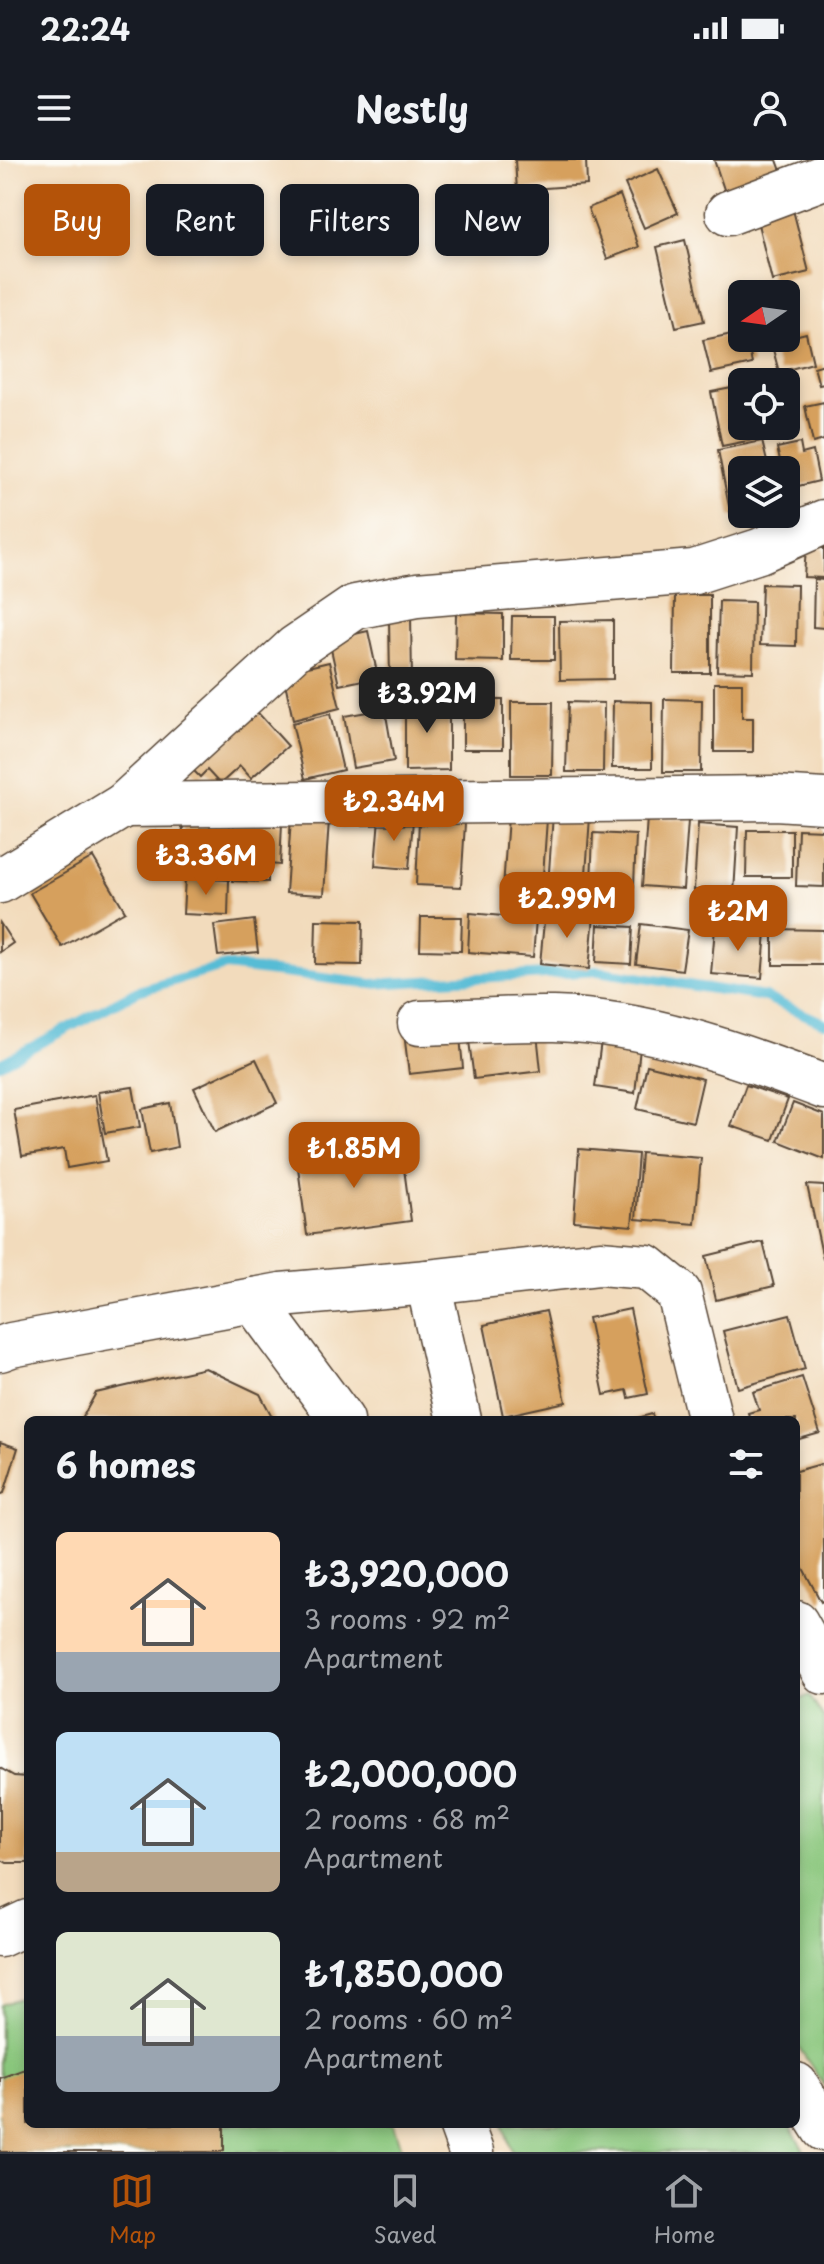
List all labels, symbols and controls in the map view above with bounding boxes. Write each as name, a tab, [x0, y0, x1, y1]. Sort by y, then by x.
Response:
text: 22:24	[40, 6, 130, 51]
text: Nestly	[355, 81, 469, 135]
icon: menu	[32, 86, 76, 130]
icon: person	[748, 86, 792, 130]
chip: Buy	[24, 184, 130, 256]
chip: Rent	[146, 184, 264, 256]
chip: Filters	[280, 184, 419, 256]
chip: New	[435, 184, 549, 256]
north arrow	[728, 280, 800, 352]
map controls	[728, 280, 800, 528]
button: locate	[728, 368, 800, 440]
button: layers	[728, 456, 800, 528]
pin: ₺3.92M	[362, 667, 492, 735]
text: ₺3.92M	[377, 673, 477, 712]
pin: ₺2.34M	[329, 775, 459, 843]
text: ₺2.34M	[343, 781, 445, 820]
pin: ₺3.36M	[141, 829, 271, 897]
text: ₺3.36M	[155, 835, 257, 874]
pin: ₺2.99M	[502, 872, 632, 940]
text: ₺2.99M	[517, 878, 617, 917]
pin: ₺2M	[699, 885, 777, 953]
text: ₺2M	[707, 891, 769, 930]
pin: ₺1.85M	[289, 1122, 419, 1190]
text: ₺1.85M	[307, 1128, 401, 1167]
text: 6 homes	[56, 1438, 196, 1490]
icon: filters	[724, 1442, 768, 1486]
text: ₺3,920,000	[304, 1547, 509, 1599]
icon: home	[120, 1564, 216, 1660]
text: 3 rooms · 92 m²	[304, 1599, 510, 1638]
text: Apartment	[304, 1638, 443, 1677]
text: ₺2,000,000	[304, 1747, 517, 1799]
icon: home	[120, 1764, 216, 1860]
text: 2 rooms · 68 m²	[304, 1799, 510, 1838]
text: Apartment	[304, 1838, 443, 1877]
text: ₺1,850,000	[304, 1947, 503, 1999]
icon: home	[120, 1964, 216, 2060]
text: 2 rooms · 60 m²	[304, 1999, 513, 2038]
text: Apartment	[304, 2038, 443, 2077]
tab: Map	[109, 2169, 156, 2250]
tab: Saved	[374, 2169, 436, 2250]
tab: Home	[654, 2169, 715, 2250]

